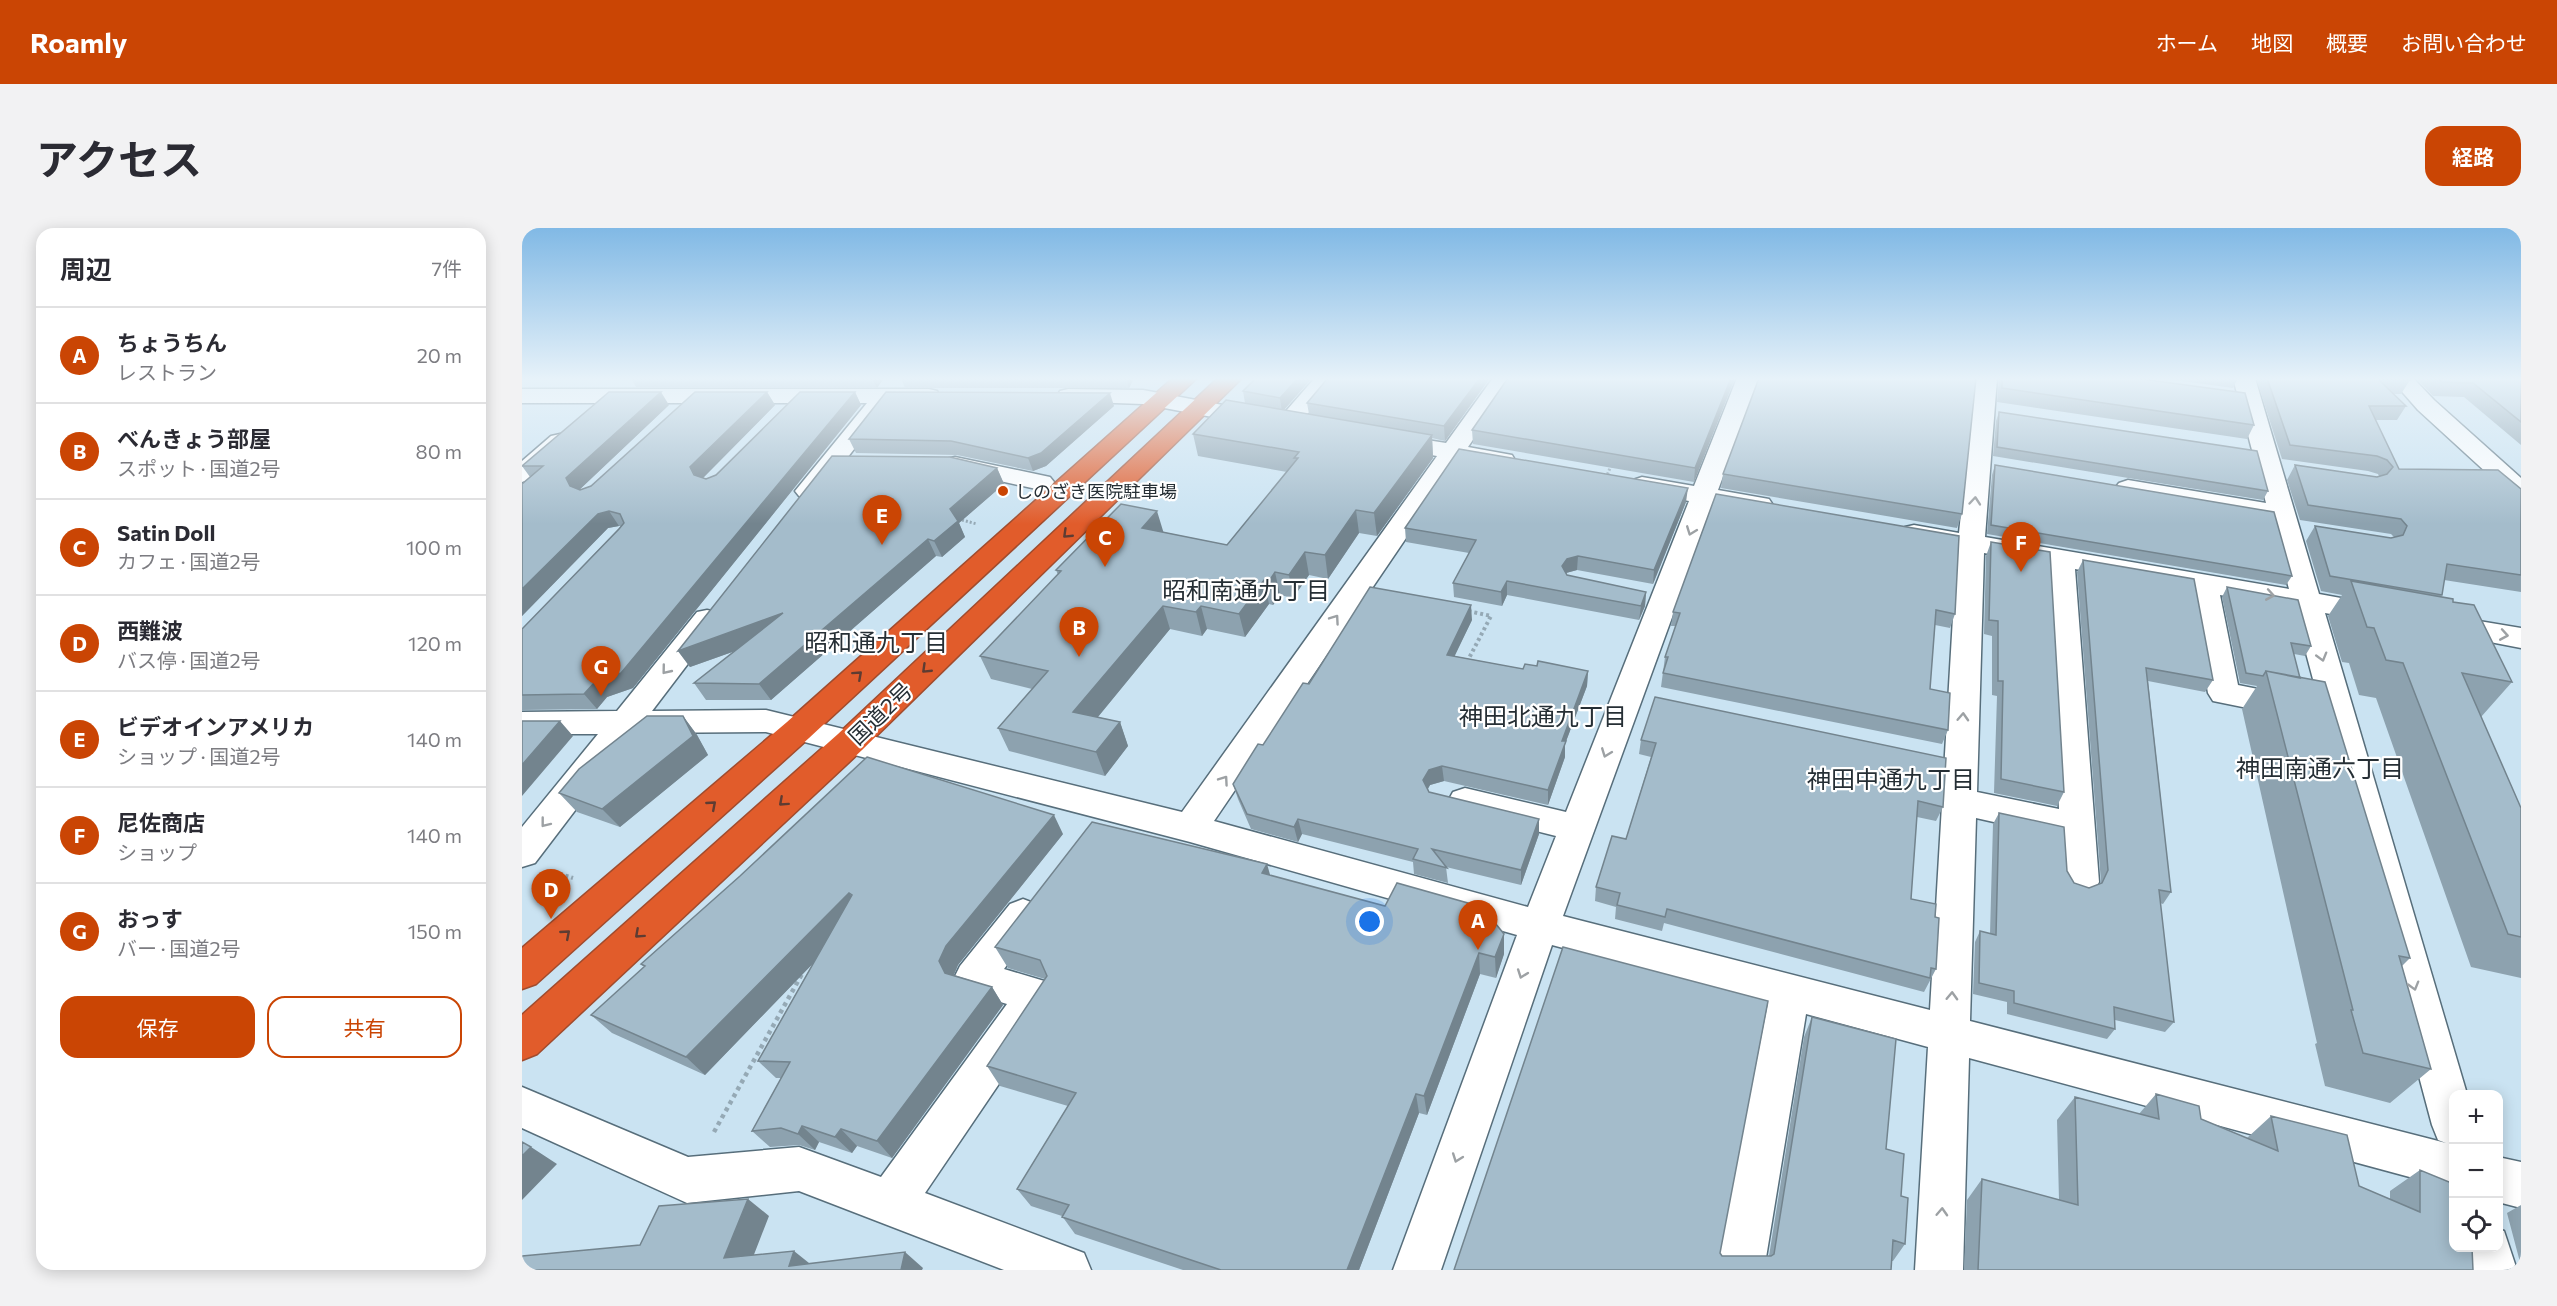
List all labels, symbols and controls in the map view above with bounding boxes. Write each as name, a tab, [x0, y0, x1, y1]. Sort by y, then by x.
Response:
text: Roamly	[30, 25, 127, 59]
text: ホーム	[2156, 30, 2218, 55]
text: 地図	[2251, 30, 2293, 55]
text: 概要	[2326, 30, 2368, 55]
text: お問い合わせ	[2401, 30, 2527, 55]
button: 経路	[2425, 126, 2521, 186]
text: アクセス	[36, 132, 202, 184]
text: 周辺	[60, 253, 112, 284]
text: 7件	[431, 256, 462, 280]
text: ちょうちん	[117, 329, 227, 356]
text: A	[72, 343, 87, 367]
text: 20 m	[417, 343, 462, 367]
text: レストラン	[117, 360, 217, 384]
text: べんきょう部屋	[117, 425, 271, 452]
text: B	[73, 439, 86, 463]
text: 80 m	[416, 439, 462, 463]
text: スポット · 国道2号	[117, 456, 280, 480]
place label: しのざき医院駐車場	[1015, 480, 1177, 502]
marker: しのざき医院駐車場	[996, 484, 1010, 498]
pin: E	[862, 496, 902, 545]
one-way arrow	[1968, 497, 1981, 506]
pin: C	[1086, 518, 1124, 567]
text: Satin Doll	[117, 519, 215, 546]
pin: F	[2002, 522, 2040, 572]
one-way arrow	[1686, 525, 1698, 536]
one-way arrow	[1063, 527, 1074, 538]
text: C	[73, 535, 86, 559]
text: 100 m	[406, 535, 462, 559]
text: カフェ · 国道2号	[117, 549, 260, 573]
district label: 昭和南通九丁目	[1162, 575, 1330, 604]
one-way arrow	[2265, 588, 2275, 601]
pin: B	[1060, 608, 1098, 657]
one-way arrow	[1328, 615, 1339, 626]
text: 西難波	[117, 617, 183, 644]
district label: 昭和通九丁目	[804, 627, 948, 656]
one-way arrow	[2498, 628, 2508, 641]
text: D	[72, 631, 87, 655]
text: 120 m	[408, 631, 462, 655]
pin: G	[582, 646, 620, 696]
text: バス停 · 国道2号	[117, 648, 260, 672]
one-way arrow	[2314, 652, 2327, 662]
one-way arrow	[922, 662, 932, 673]
one-way arrow	[662, 663, 673, 674]
one-way arrow	[851, 672, 862, 683]
street label: 国道2号	[842, 676, 918, 750]
district label: 神田北通九丁目	[1459, 701, 1627, 730]
text: ビデオインアメリカ	[117, 713, 314, 740]
one-way arrow	[1957, 713, 1970, 722]
text: E	[74, 727, 85, 751]
text: 140 m	[407, 727, 462, 751]
text: ショップ · 国道2号	[117, 744, 280, 768]
one-way arrow	[1601, 746, 1613, 757]
district label: 神田南通六丁目	[2236, 753, 2404, 782]
district label: 神田中通九丁目	[1807, 764, 1975, 793]
one-way arrow	[1217, 775, 1228, 786]
one-way arrow	[780, 795, 791, 806]
one-way arrow	[705, 801, 716, 812]
text: 尼佐商店	[117, 809, 205, 836]
one-way arrow	[542, 816, 553, 827]
text: F	[74, 823, 85, 847]
text: 140 m	[407, 823, 462, 847]
text: ショップ	[117, 840, 197, 864]
pin: D	[531, 870, 570, 919]
pin: A	[1458, 900, 1498, 950]
text: おっす	[117, 905, 183, 932]
your location	[1355, 907, 1384, 936]
text: G	[72, 919, 87, 943]
text: 150 m	[408, 919, 462, 943]
one-way arrow	[636, 927, 646, 938]
one-way arrow	[559, 930, 570, 941]
text: バー · 国道2号	[117, 936, 240, 960]
one-way arrow	[1517, 969, 1530, 979]
one-way arrow	[2407, 981, 2420, 991]
one-way arrow	[1946, 991, 1959, 1000]
button: 保存	[60, 996, 255, 1058]
button: 共有	[267, 996, 462, 1058]
map controls	[2449, 1090, 2503, 1252]
button: +	[2449, 1090, 2503, 1144]
button: −	[2449, 1144, 2503, 1198]
one-way arrow	[1451, 1152, 1464, 1163]
button: locate	[2449, 1198, 2503, 1252]
one-way arrow	[1935, 1207, 1948, 1216]

